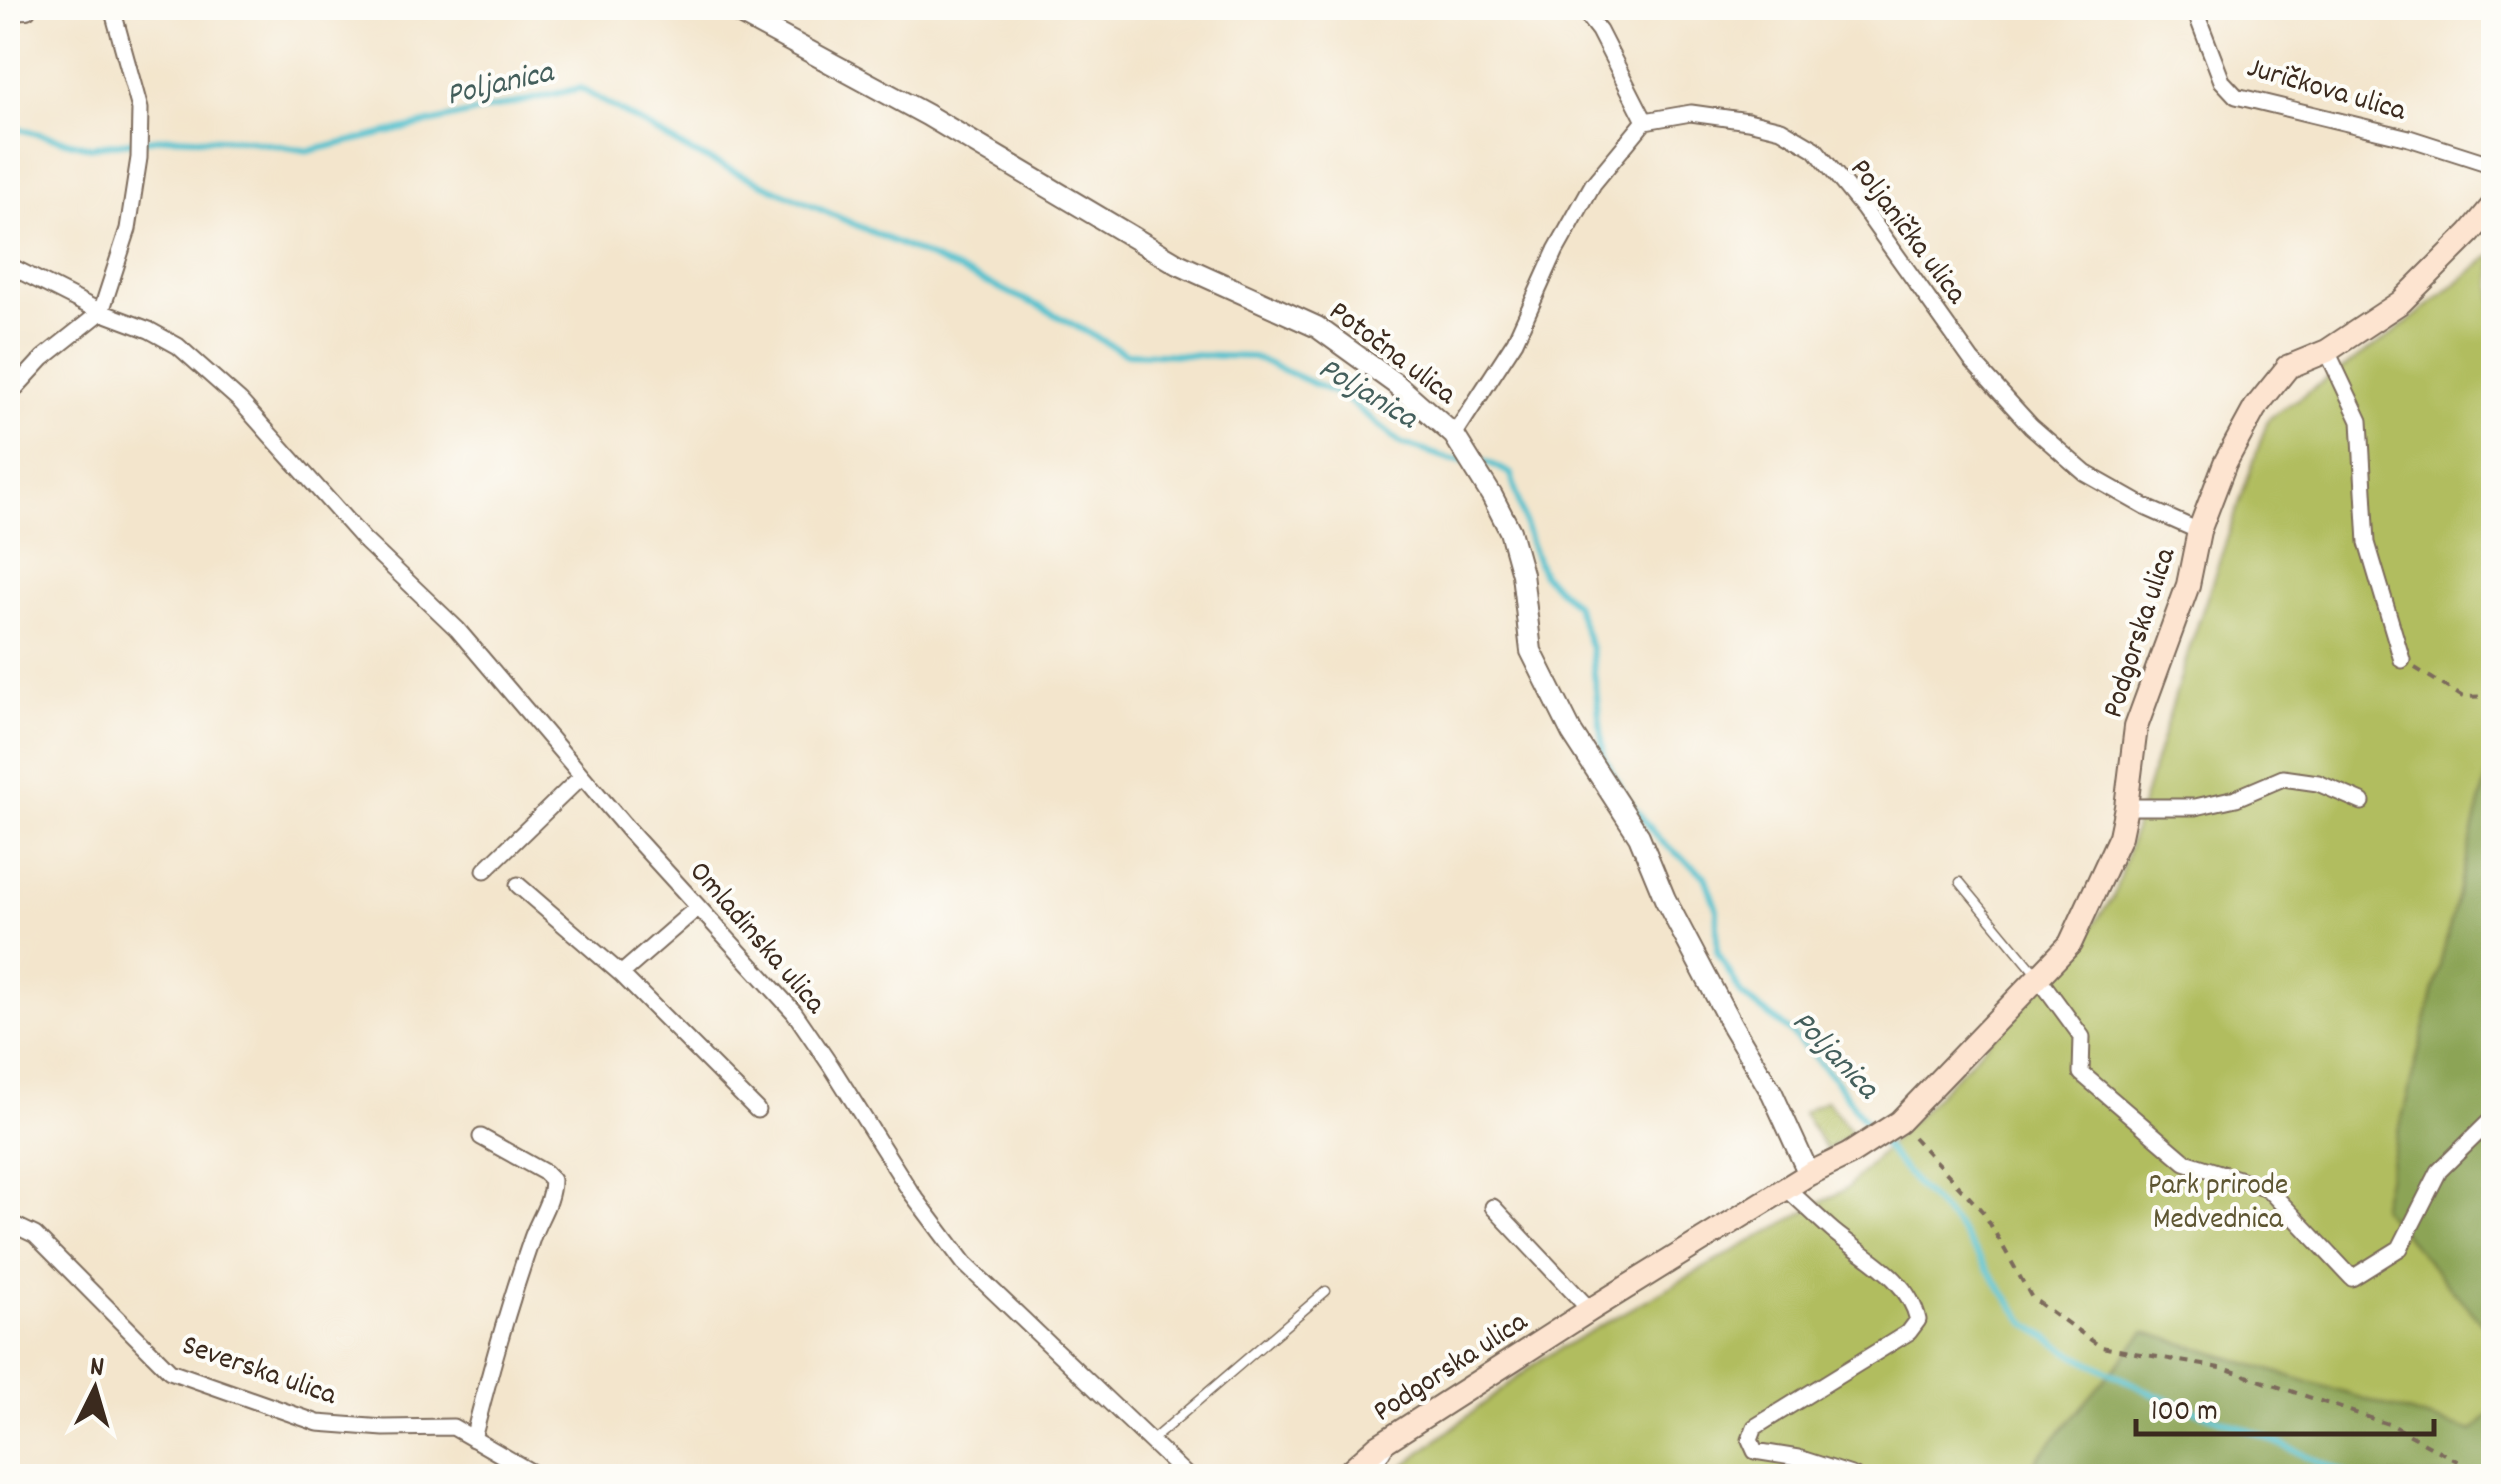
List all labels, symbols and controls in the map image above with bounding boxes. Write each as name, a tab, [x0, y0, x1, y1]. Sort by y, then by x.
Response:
street label: Juričkova ulica	[2241, 48, 2411, 135]
water label: Poljanica	[442, 51, 560, 120]
street label: Poljanička ulica	[1837, 151, 1976, 315]
street label: Potočna ulica	[1318, 292, 1465, 417]
water label: Poljanica	[1308, 348, 1426, 444]
street label: Podgorska ulica	[2094, 542, 2189, 724]
street label: Omladinska ulica	[677, 853, 835, 1025]
water label: Poljanica	[1779, 1002, 1889, 1113]
park label: Park prirode Medvednica	[2148, 1166, 2288, 1243]
street label: Podgorska ulica	[1366, 1302, 1538, 1435]
street label: Severska ulica	[175, 1326, 342, 1419]
north arrow	[45, 1339, 145, 1439]
text: N	[88, 1349, 105, 1390]
scale bar	[2136, 1374, 2434, 1436]
text: 100 m	[2151, 1392, 2218, 1435]

